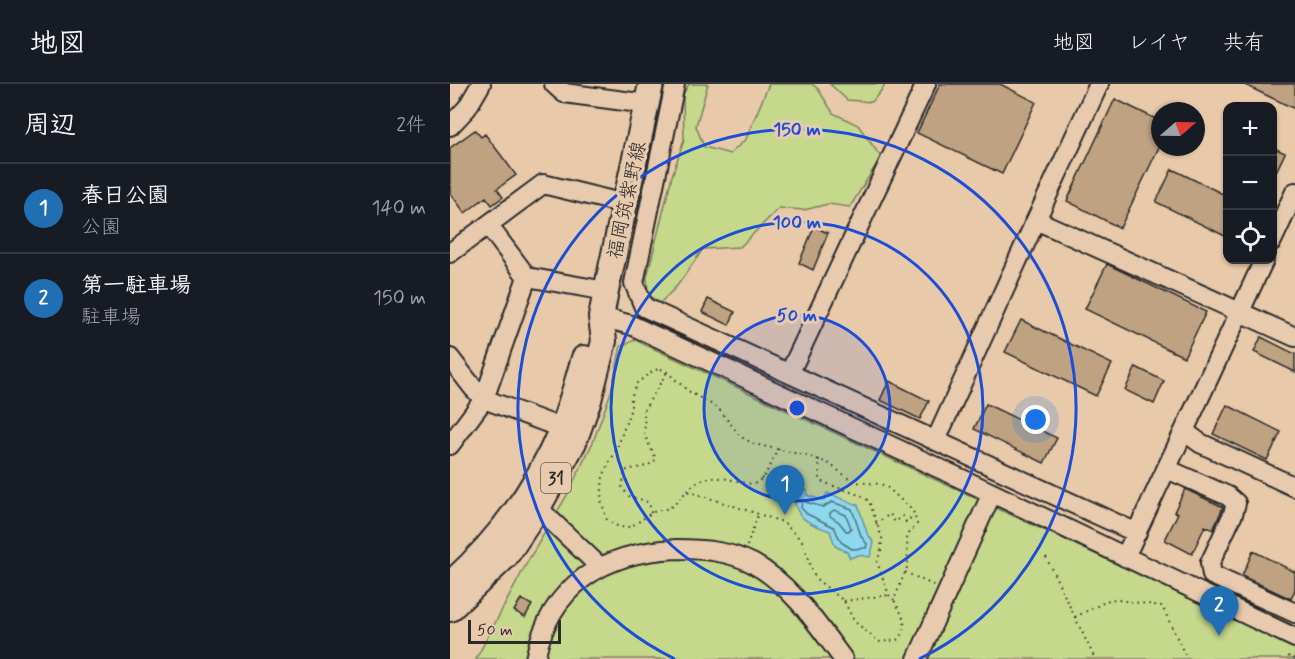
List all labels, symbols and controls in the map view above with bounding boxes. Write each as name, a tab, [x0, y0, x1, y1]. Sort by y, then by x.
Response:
text: 地図	[30, 26, 86, 63]
text: 地図	[1053, 29, 1095, 57]
text: レイヤ	[1128, 29, 1190, 57]
text: 共有	[1223, 29, 1265, 57]
north arrow	[1151, 102, 1205, 156]
map controls	[1223, 102, 1277, 264]
button: +	[1223, 102, 1277, 156]
text: 周辺	[24, 109, 76, 143]
text: 2件	[396, 112, 426, 139]
text: 150 m	[773, 118, 821, 142]
street label: 福岡筑紫野線	[602, 139, 653, 262]
button: −	[1223, 156, 1277, 210]
text: 春日公園	[81, 182, 169, 210]
text: 1	[39, 195, 48, 222]
text: 140 m	[372, 195, 426, 222]
button: locate	[1223, 210, 1277, 264]
text: 100 m	[773, 211, 821, 235]
text: 公園	[81, 214, 121, 241]
text: 第一駐車場	[81, 272, 191, 300]
text: 2	[39, 285, 48, 312]
text: 150 m	[373, 285, 426, 312]
text: 駐車場	[81, 304, 141, 331]
text: 50 m	[777, 304, 817, 328]
centre of rings	[787, 398, 807, 418]
your location	[1021, 405, 1050, 434]
road number: 31	[541, 463, 571, 493]
pin: 1	[766, 466, 804, 515]
pin: 2	[1200, 586, 1238, 636]
scale bar	[468, 617, 561, 644]
text: 50 m	[477, 620, 513, 641]

